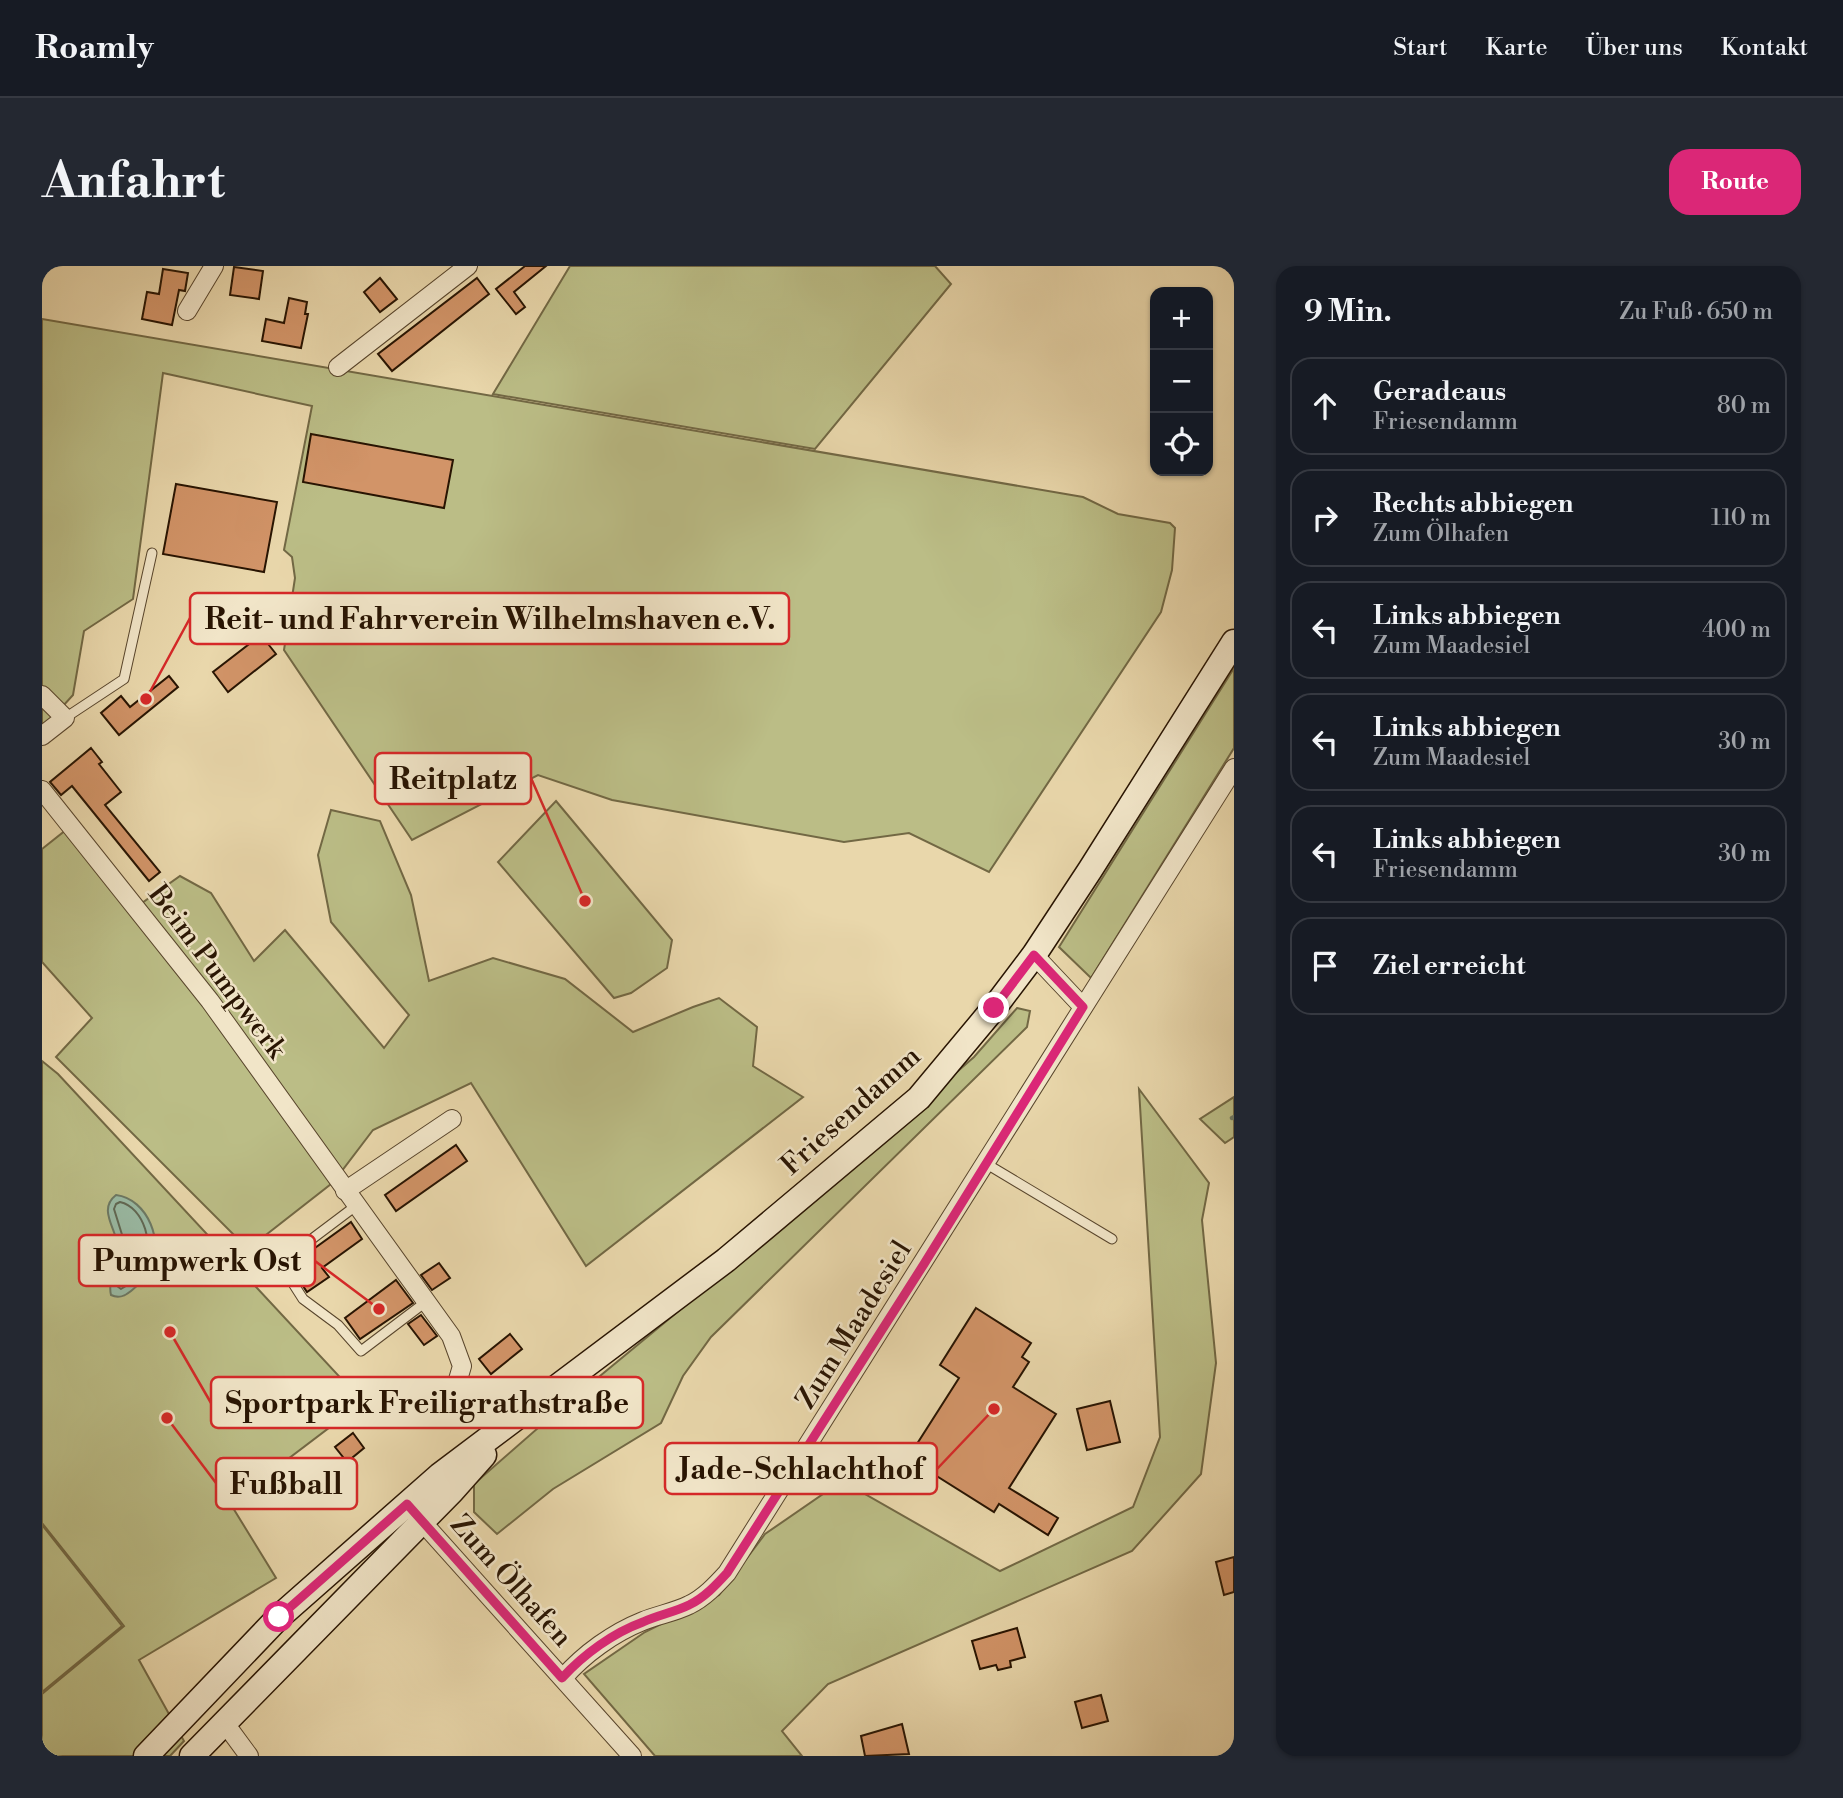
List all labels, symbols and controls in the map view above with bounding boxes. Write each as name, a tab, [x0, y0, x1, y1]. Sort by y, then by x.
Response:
text: Roamly	[35, 28, 154, 69]
text: Start	[1393, 33, 1447, 63]
text: Karte	[1485, 33, 1548, 63]
text: Über uns	[1586, 33, 1683, 63]
text: Kontakt	[1721, 33, 1808, 63]
button: Route	[1669, 149, 1801, 215]
text: Anfahrt	[42, 152, 225, 213]
map controls	[1150, 287, 1213, 476]
button: +	[1150, 287, 1213, 350]
text: 9 Min.	[1304, 293, 1392, 331]
text: Zu Fuß · 650 m	[1619, 298, 1773, 326]
button: −	[1150, 350, 1213, 413]
text: Geradeaus	[1373, 376, 1506, 408]
icon: ahead	[1306, 387, 1344, 425]
text: 80 m	[1717, 392, 1771, 420]
text: Friesendamm	[1373, 408, 1518, 436]
button: locate	[1150, 413, 1213, 476]
text: Rechts abbiegen	[1373, 488, 1573, 520]
icon: right	[1306, 499, 1344, 537]
text: 110 m	[1711, 504, 1771, 532]
text: Zum Ölhafen	[1373, 520, 1509, 548]
callout: Reit- und Fahrverein Wilhelmshaven e.V.	[190, 593, 789, 644]
text: Links abbiegen	[1373, 600, 1561, 632]
text: Reit- und Fahrverein Wilhelmshaven e.V.	[204, 601, 776, 639]
icon: left	[1306, 611, 1344, 649]
text: 400 m	[1702, 616, 1771, 644]
text: Zum Maadesiel	[1373, 632, 1530, 660]
text: Links abbiegen	[1373, 712, 1561, 744]
icon: left	[1306, 723, 1344, 761]
text: 30 m	[1718, 728, 1771, 756]
text: Zum Maadesiel	[1373, 744, 1530, 772]
callout: Reitplatz	[375, 753, 531, 804]
text: Reitplatz	[389, 761, 517, 799]
text: Links abbiegen	[1373, 824, 1561, 856]
icon: left	[1306, 835, 1344, 873]
text: 30 m	[1718, 840, 1771, 868]
text: Friesendamm	[1373, 856, 1518, 884]
street label: Beim Pumpwerk	[140, 877, 295, 1067]
icon: arrive	[1306, 947, 1344, 985]
text: Ziel erreicht	[1373, 950, 1525, 982]
route end	[978, 992, 1009, 1023]
street label: Friesendamm	[774, 1039, 928, 1183]
street label: Zum Maadesiel	[788, 1234, 920, 1416]
callout: Pumpwerk Ost	[79, 1235, 315, 1286]
text: Pumpwerk Ost	[93, 1243, 302, 1281]
callout: Sportpark Freiligrathstraße	[211, 1377, 643, 1428]
text: Sportpark Freiligrathstraße	[225, 1385, 629, 1423]
callout: Jade-Schlachthof	[665, 1443, 937, 1494]
text: Jade-Schlachthof	[675, 1451, 927, 1489]
callout: Fußball	[216, 1458, 357, 1509]
text: Fußball	[229, 1466, 343, 1504]
street label: Zum Ölhafen	[442, 1507, 580, 1655]
route start	[263, 1601, 294, 1632]

